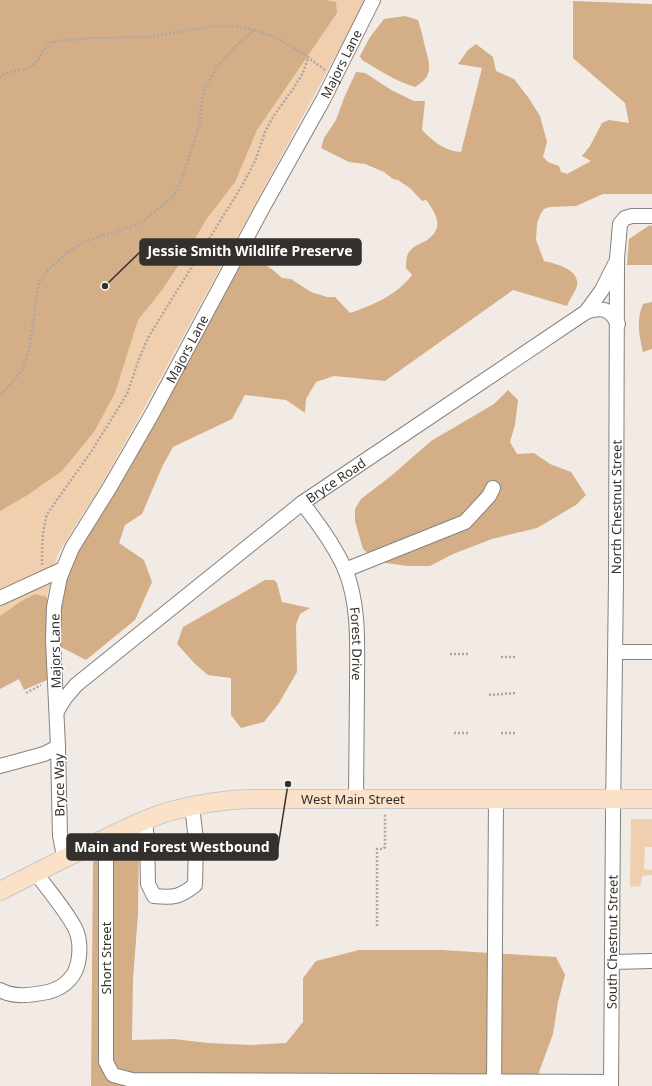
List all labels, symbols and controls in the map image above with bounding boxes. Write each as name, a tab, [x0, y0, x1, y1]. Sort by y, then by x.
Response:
street label: Majors Lane	[316, 26, 366, 101]
callout: Jessie Smith Wildlife Preserve	[140, 239, 361, 265]
text: Jessie Smith Wildlife Preserve	[145, 241, 353, 260]
street label: Majors Lane	[161, 312, 213, 386]
street label: North Chestnut Street	[607, 440, 625, 574]
street label: Bryce Road	[302, 454, 369, 507]
street label: Forest Drive	[346, 606, 366, 681]
street label: Majors Lane	[45, 613, 65, 689]
street label: Bryce Way	[49, 753, 69, 817]
street label: West Main Street	[301, 790, 405, 808]
callout: Main and Forest Westbound	[67, 834, 278, 860]
text: Main and Forest Westbound	[74, 837, 270, 856]
street label: South Chestnut Street	[603, 875, 622, 1009]
street label: Short Street	[97, 921, 115, 994]

